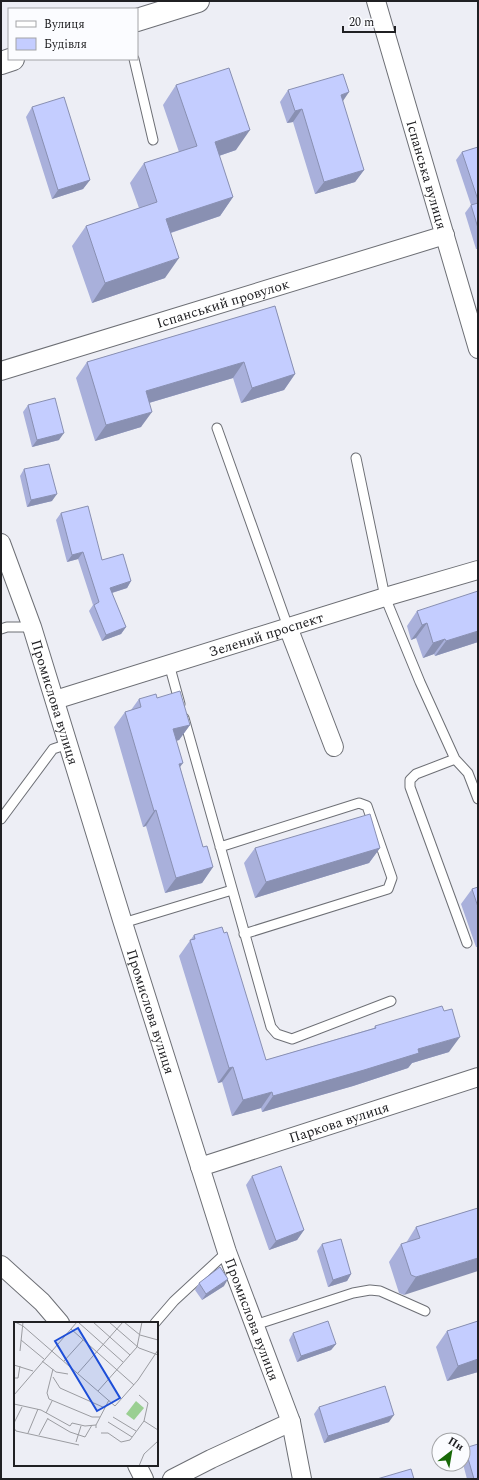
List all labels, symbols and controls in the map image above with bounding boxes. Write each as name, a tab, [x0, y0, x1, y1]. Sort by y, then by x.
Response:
legend	[8, 8, 138, 60]
scale bar	[343, 8, 395, 34]
text: 20 m	[349, 13, 374, 32]
text: Вулиця	[44, 15, 85, 34]
text: Будівля	[44, 35, 87, 54]
street label: Іспанська вулиця	[401, 118, 453, 232]
street label: Іспанський провулок	[154, 273, 292, 333]
street label: Зелений проспект	[206, 606, 326, 662]
street label: Промислова вулиця	[26, 637, 84, 767]
street label: Промислова вулиця	[121, 946, 181, 1077]
street label: Паркова вулиця	[286, 1096, 392, 1148]
street label: Промислова вулиця	[220, 1255, 285, 1384]
inset map	[14, 1322, 158, 1466]
north arrow	[431, 1432, 471, 1472]
text: Пн	[445, 1432, 467, 1455]

